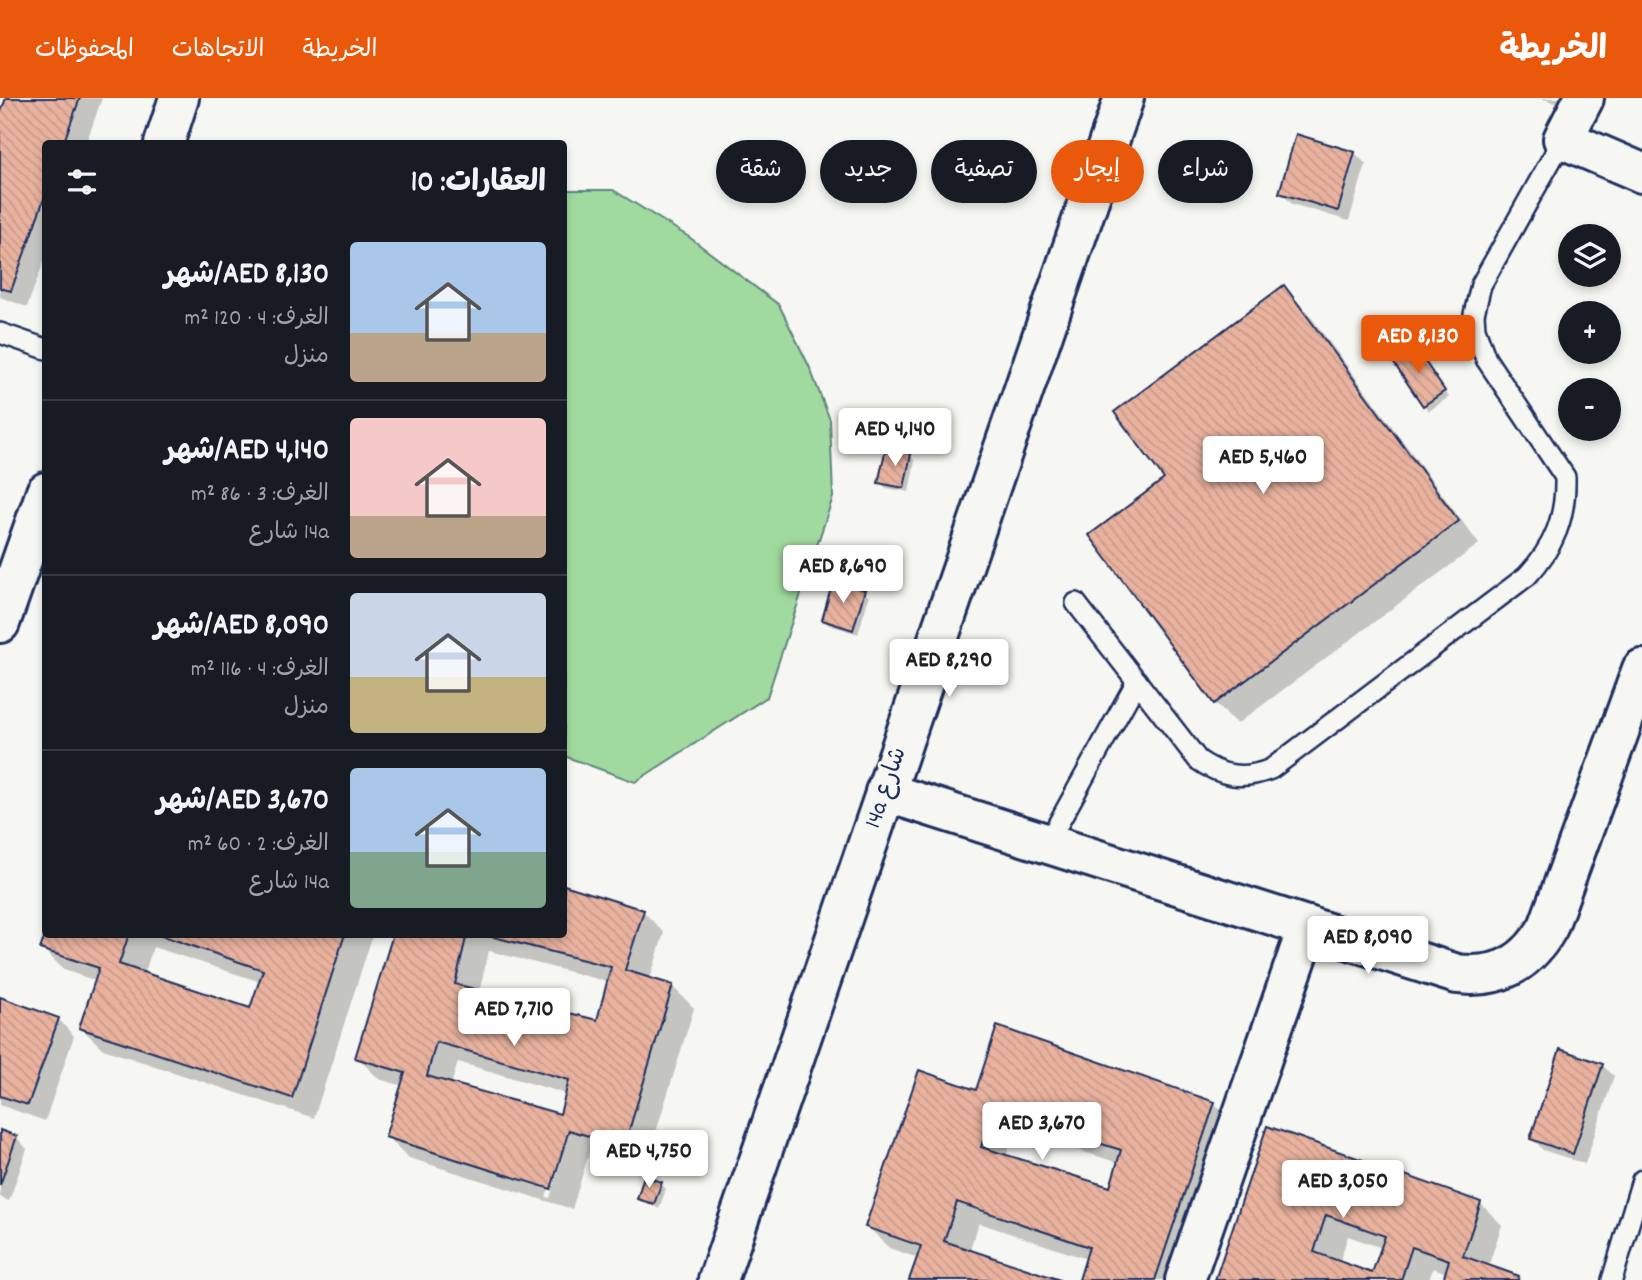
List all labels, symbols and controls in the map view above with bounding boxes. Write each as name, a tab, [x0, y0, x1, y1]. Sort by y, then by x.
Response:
text: الخريطة	[1500, 28, 1607, 75]
text: المحفوظات	[35, 34, 134, 68]
text: الاتجاهات	[172, 34, 265, 68]
text: الخريطة	[303, 34, 377, 68]
chip: شقة	[716, 140, 806, 203]
chip: جديد	[820, 140, 917, 203]
chip: تصفية	[931, 140, 1037, 203]
chip: إيجار	[1051, 140, 1144, 203]
chip: شراء	[1158, 140, 1253, 203]
icon: filters	[63, 163, 101, 201]
text: العقارات: 10	[411, 163, 546, 206]
map controls	[1558, 224, 1621, 441]
button: layers	[1558, 224, 1621, 287]
text: AED 8,130/شهر	[164, 255, 329, 298]
icon: home	[406, 270, 490, 354]
button: +	[1558, 301, 1621, 364]
text: الغرف: 4 · 120 m²	[184, 303, 329, 336]
pin: AED 8,130	[1338, 316, 1498, 375]
text: AED 8,130	[1377, 321, 1459, 354]
text: منزل	[284, 341, 329, 374]
button: −	[1558, 378, 1621, 441]
pin: AED 4,140	[815, 408, 975, 468]
text: AED 4,140	[854, 414, 936, 447]
text: AED 4,140/شهر	[165, 431, 329, 474]
pin: AED 5,460	[1183, 436, 1343, 496]
text: AED 5,460	[1219, 442, 1307, 475]
icon: home	[406, 446, 490, 530]
text: الغرف: 3 · 86 m²	[191, 479, 329, 512]
text: 14a شارع	[249, 517, 329, 550]
pin: AED 8,690	[763, 546, 923, 605]
text: AED 8,690	[799, 551, 887, 584]
text: AED 8,090/شهر	[154, 606, 329, 649]
icon: home	[406, 621, 490, 705]
pin: AED 8,290	[869, 640, 1029, 699]
text: AED 8,290	[906, 645, 992, 678]
text: الغرف: 4 · 116 m²	[191, 654, 329, 687]
text: منزل	[284, 692, 329, 725]
street label: 14a شارع	[857, 743, 917, 833]
text: AED 3,670/شهر	[157, 781, 329, 824]
icon: home	[406, 796, 490, 880]
text: الغرف: 2 · 60 m²	[188, 829, 329, 862]
text: 14a شارع	[249, 867, 329, 900]
pin: AED 8,090	[1288, 916, 1448, 976]
text: AED 8,090	[1323, 922, 1413, 955]
pin: AED 7,710	[434, 988, 594, 1048]
text: AED 7,710	[474, 994, 554, 1027]
pin: AED 3,670	[962, 1102, 1122, 1162]
text: AED 3,670	[998, 1108, 1086, 1141]
pin: AED 4,750	[569, 1130, 729, 1190]
text: AED 4,750	[606, 1136, 692, 1169]
pin: AED 3,050	[1263, 1160, 1423, 1220]
text: AED 3,050	[1298, 1166, 1388, 1199]

